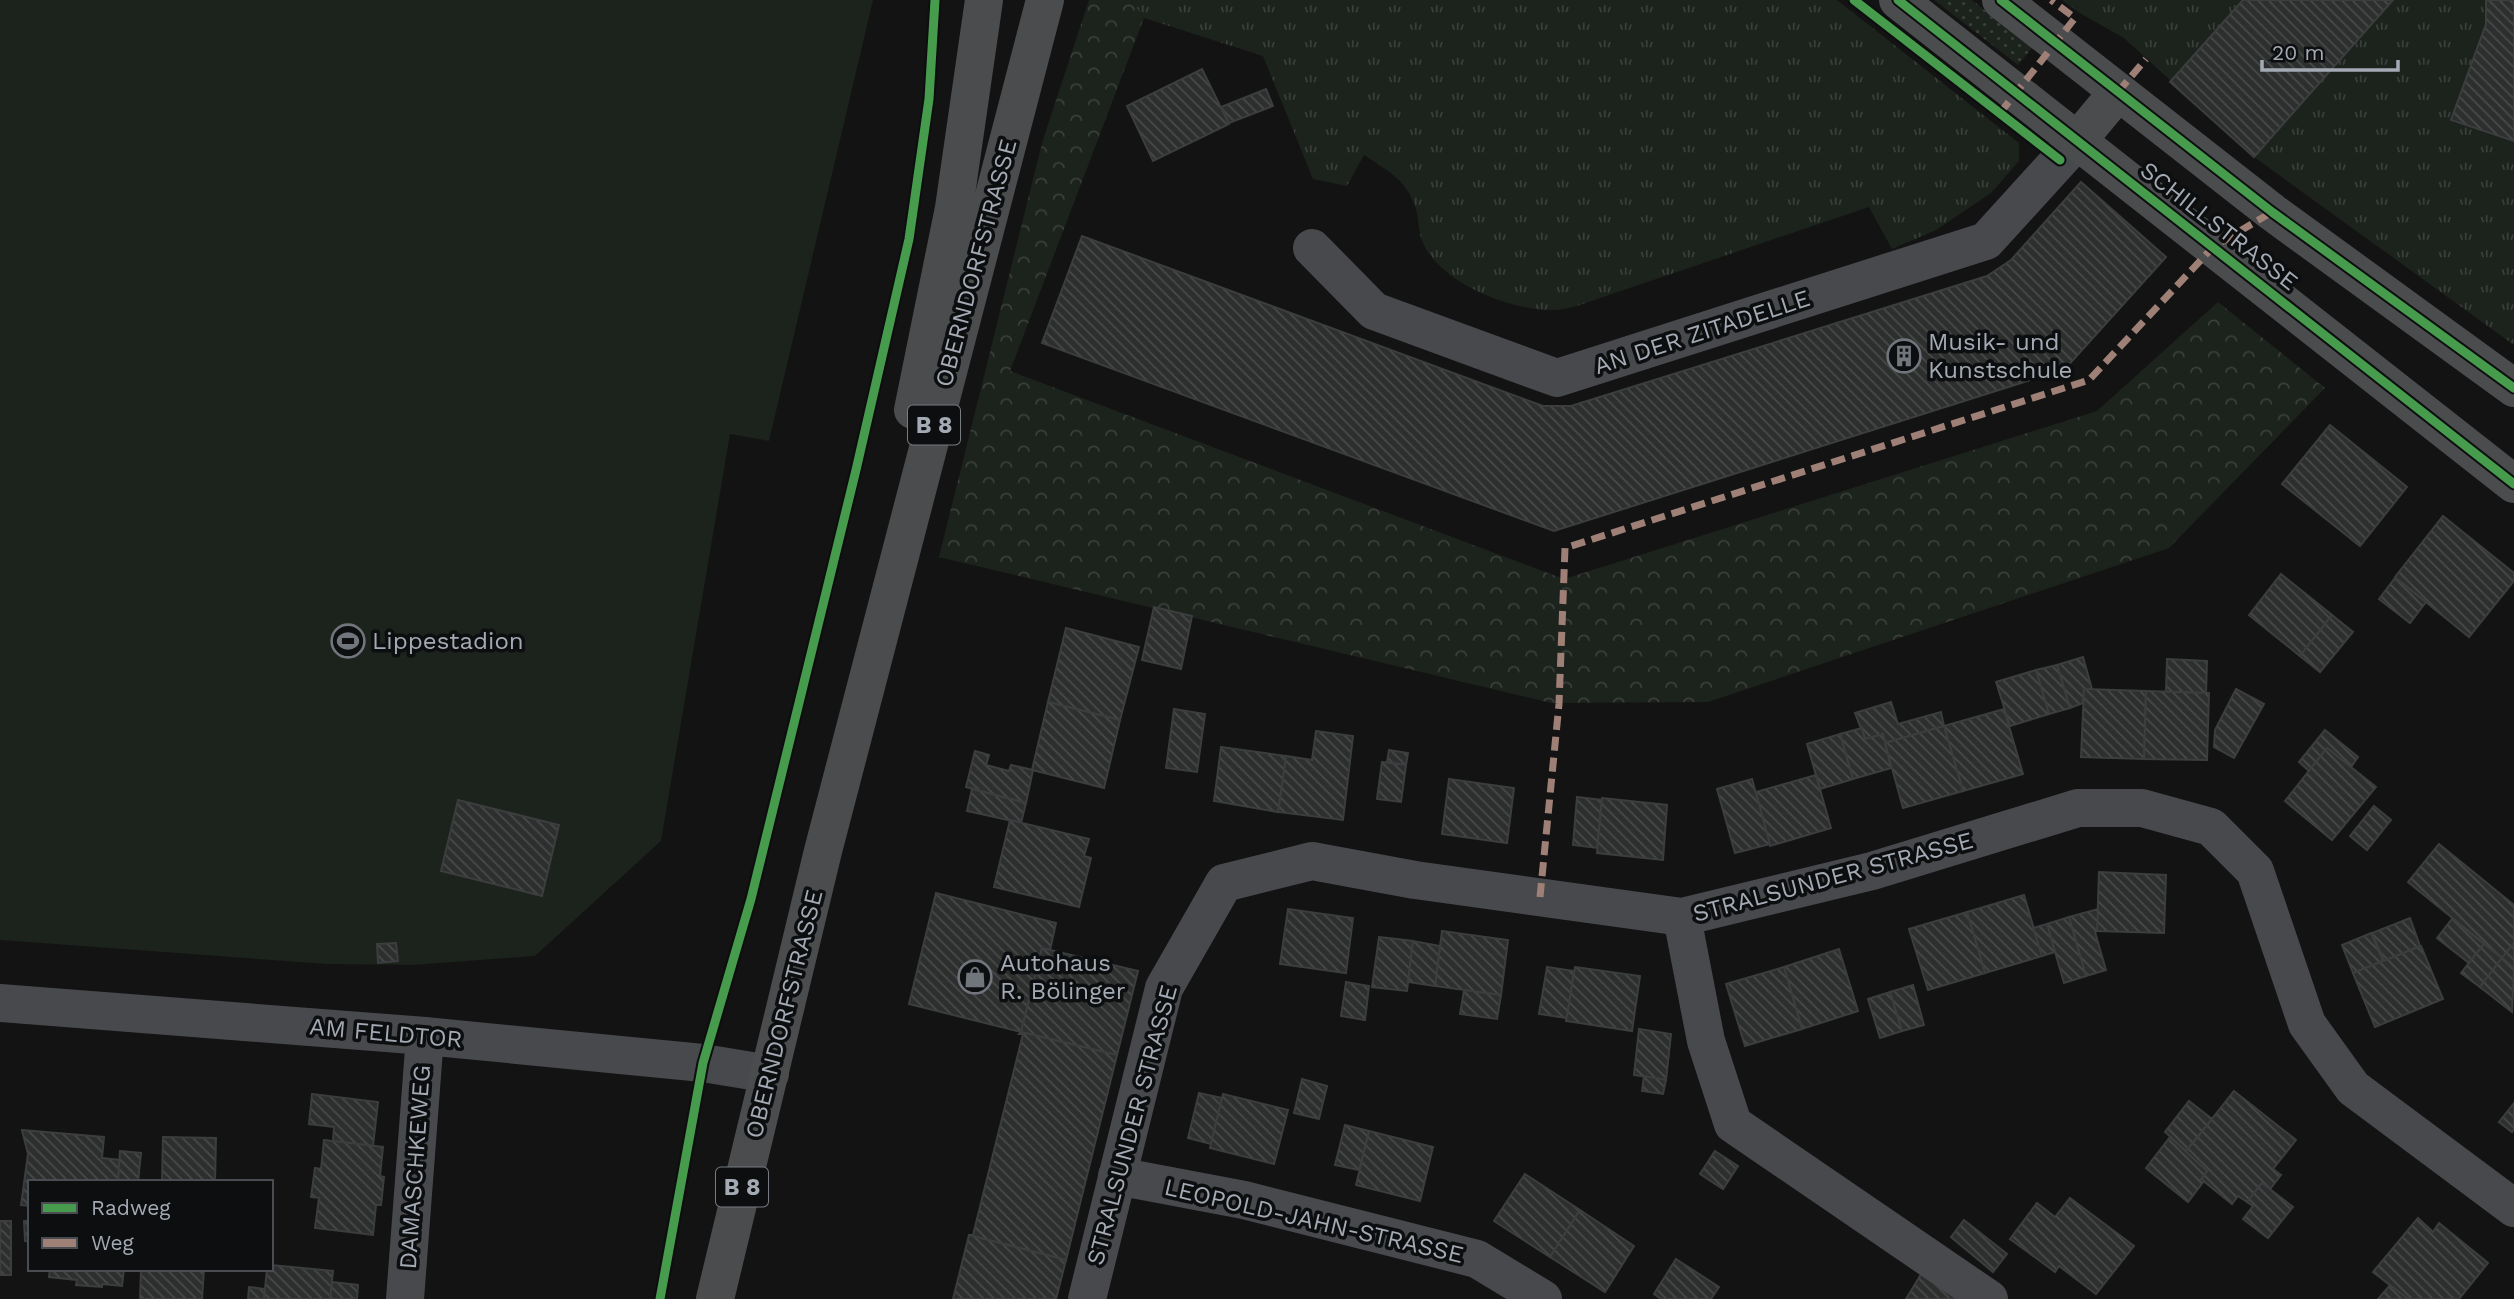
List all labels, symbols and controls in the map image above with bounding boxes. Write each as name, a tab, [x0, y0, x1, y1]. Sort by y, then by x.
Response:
scale bar	[2262, 28, 2398, 72]
text: 20 m	[2272, 40, 2324, 65]
street label: OBERNDORFSTRASSE	[929, 136, 1023, 390]
street label: SCHILLSTRASSE	[2135, 156, 2303, 296]
street label: AN DER ZITADELLE	[1590, 284, 1814, 380]
place label: Musik- und Kunstschule	[1928, 328, 2072, 384]
building icon: Musik- und Kunstschule	[1885, 337, 1923, 375]
road number: B 8	[908, 406, 960, 444]
sports icon: Lippestadion	[329, 622, 367, 660]
place label: Lippestadion	[372, 627, 524, 655]
street label: STRALSUNDER STRASSE	[1690, 826, 1976, 928]
street label: OBERNDORFSTRASSE	[740, 887, 828, 1141]
place label: Autohaus R. Bölinger	[1000, 949, 1126, 1005]
shop icon: Autohaus R. Bölinger	[956, 958, 994, 996]
street label: STRALSUNDER STRASSE	[1081, 982, 1183, 1268]
street label: AM FELDTOR	[308, 1012, 464, 1054]
street label: DAMASCHKEWEG	[394, 1064, 436, 1270]
road number: B 8	[716, 1168, 768, 1206]
street label: LEOPOLD-JAHN-STRASSE	[1162, 1173, 1466, 1269]
legend	[28, 1180, 273, 1271]
text: Radweg	[91, 1195, 171, 1220]
text: Weg	[91, 1230, 135, 1255]

